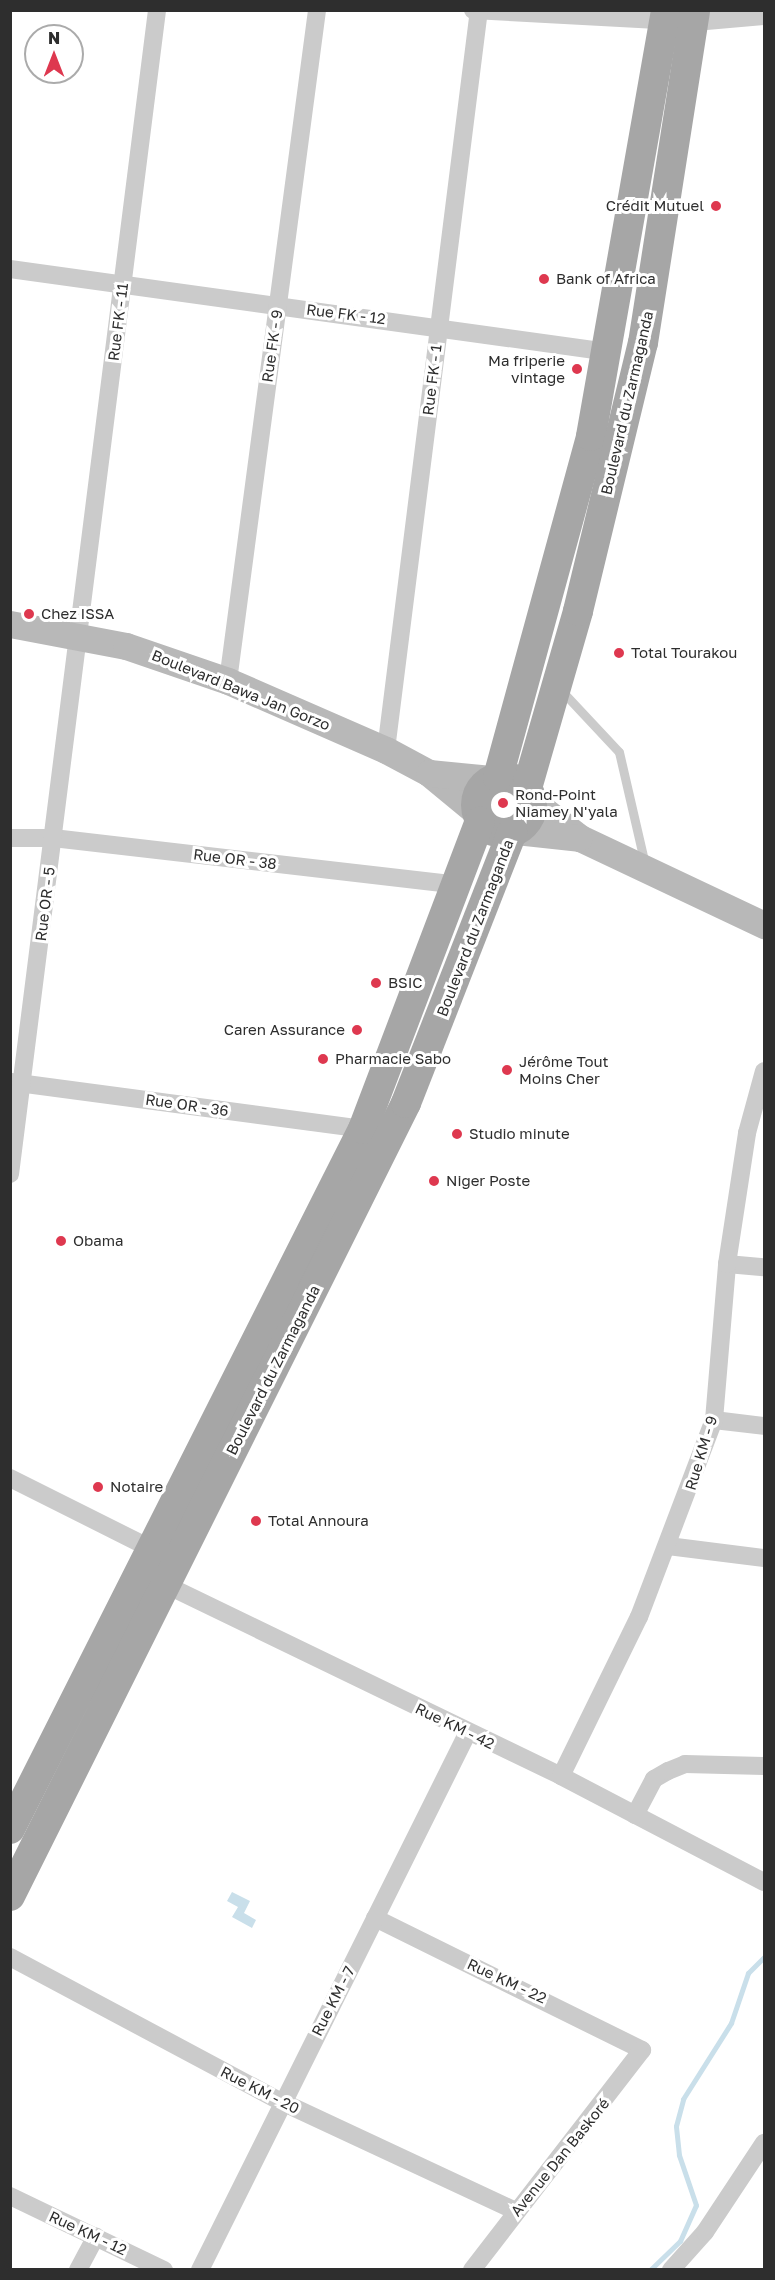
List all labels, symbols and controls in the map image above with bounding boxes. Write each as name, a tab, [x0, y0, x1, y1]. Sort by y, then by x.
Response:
north arrow	[24, 24, 84, 84]
text: N	[48, 28, 60, 48]
place label: Crédit Mutuel	[606, 197, 704, 215]
marker: Crédit Mutuel	[709, 199, 723, 213]
place label: Bank of Africa	[556, 270, 656, 288]
marker: Bank of Africa	[537, 272, 551, 286]
street label: Rue FK - 11	[104, 282, 132, 362]
street label: Rue FK - 12	[305, 300, 387, 328]
street label: Rue FK - 9	[258, 309, 286, 383]
street label: Boulevard du Zarmaganda	[597, 309, 657, 497]
street label: Rue FK - 1	[419, 344, 445, 416]
place label: Ma friperie vintage	[488, 351, 565, 386]
marker: Ma friperie vintage	[570, 362, 584, 376]
place label: Chez ISSA	[41, 605, 114, 623]
marker: Chez ISSA	[22, 607, 36, 621]
place label: Total Tourakou	[631, 644, 737, 662]
street label: Boulevard Bawa Jan Gorzo	[149, 646, 333, 734]
marker: Total Tourakou	[612, 646, 626, 660]
place label: Rond-Point Niamey N'yala	[515, 785, 618, 820]
marker: Rond-Point Niamey N'yala	[496, 796, 510, 810]
street label: Boulevard du Zarmaganda	[433, 837, 517, 1019]
street label: Rue OR - 38	[192, 845, 278, 873]
street label: Rue OR - 5	[32, 866, 58, 942]
place label: BSIC	[388, 974, 423, 992]
marker: BSIC	[369, 976, 383, 990]
place label: Caren Assurance	[224, 1021, 345, 1039]
marker: Caren Assurance	[350, 1023, 364, 1037]
place label: Pharmacie Sabo	[335, 1050, 451, 1068]
marker: Pharmacie Sabo	[316, 1052, 330, 1066]
place label: Jérôme Tout Moins Cher	[519, 1052, 608, 1087]
marker: Jérôme Tout Moins Cher	[500, 1063, 514, 1077]
street label: Rue OR - 36	[144, 1090, 230, 1120]
place label: Studio minute	[469, 1125, 570, 1143]
marker: Studio minute	[450, 1127, 464, 1141]
place label: Niger Poste	[446, 1172, 530, 1190]
marker: Niger Poste	[427, 1174, 441, 1188]
place label: Obama	[73, 1232, 124, 1250]
marker: Obama	[54, 1234, 68, 1248]
street label: Boulevard du Zarmaganda	[222, 1282, 324, 1458]
street label: Rue KM - 9	[681, 1414, 721, 1492]
place label: Notaire	[110, 1478, 163, 1496]
marker: Notaire	[91, 1480, 105, 1494]
place label: Total Annoura	[268, 1512, 369, 1530]
marker: Total Annoura	[249, 1514, 263, 1528]
street label: Rue KM - 42	[413, 1699, 497, 1753]
street label: Rue KM - 22	[465, 1955, 549, 2007]
street label: Rue KM - 7	[308, 1963, 358, 2039]
street label: Rue KM - 20	[218, 2062, 302, 2118]
street label: Avenue Dan Baskoré	[507, 2094, 613, 2220]
street label: Rue KM - 12	[46, 2207, 130, 2259]

